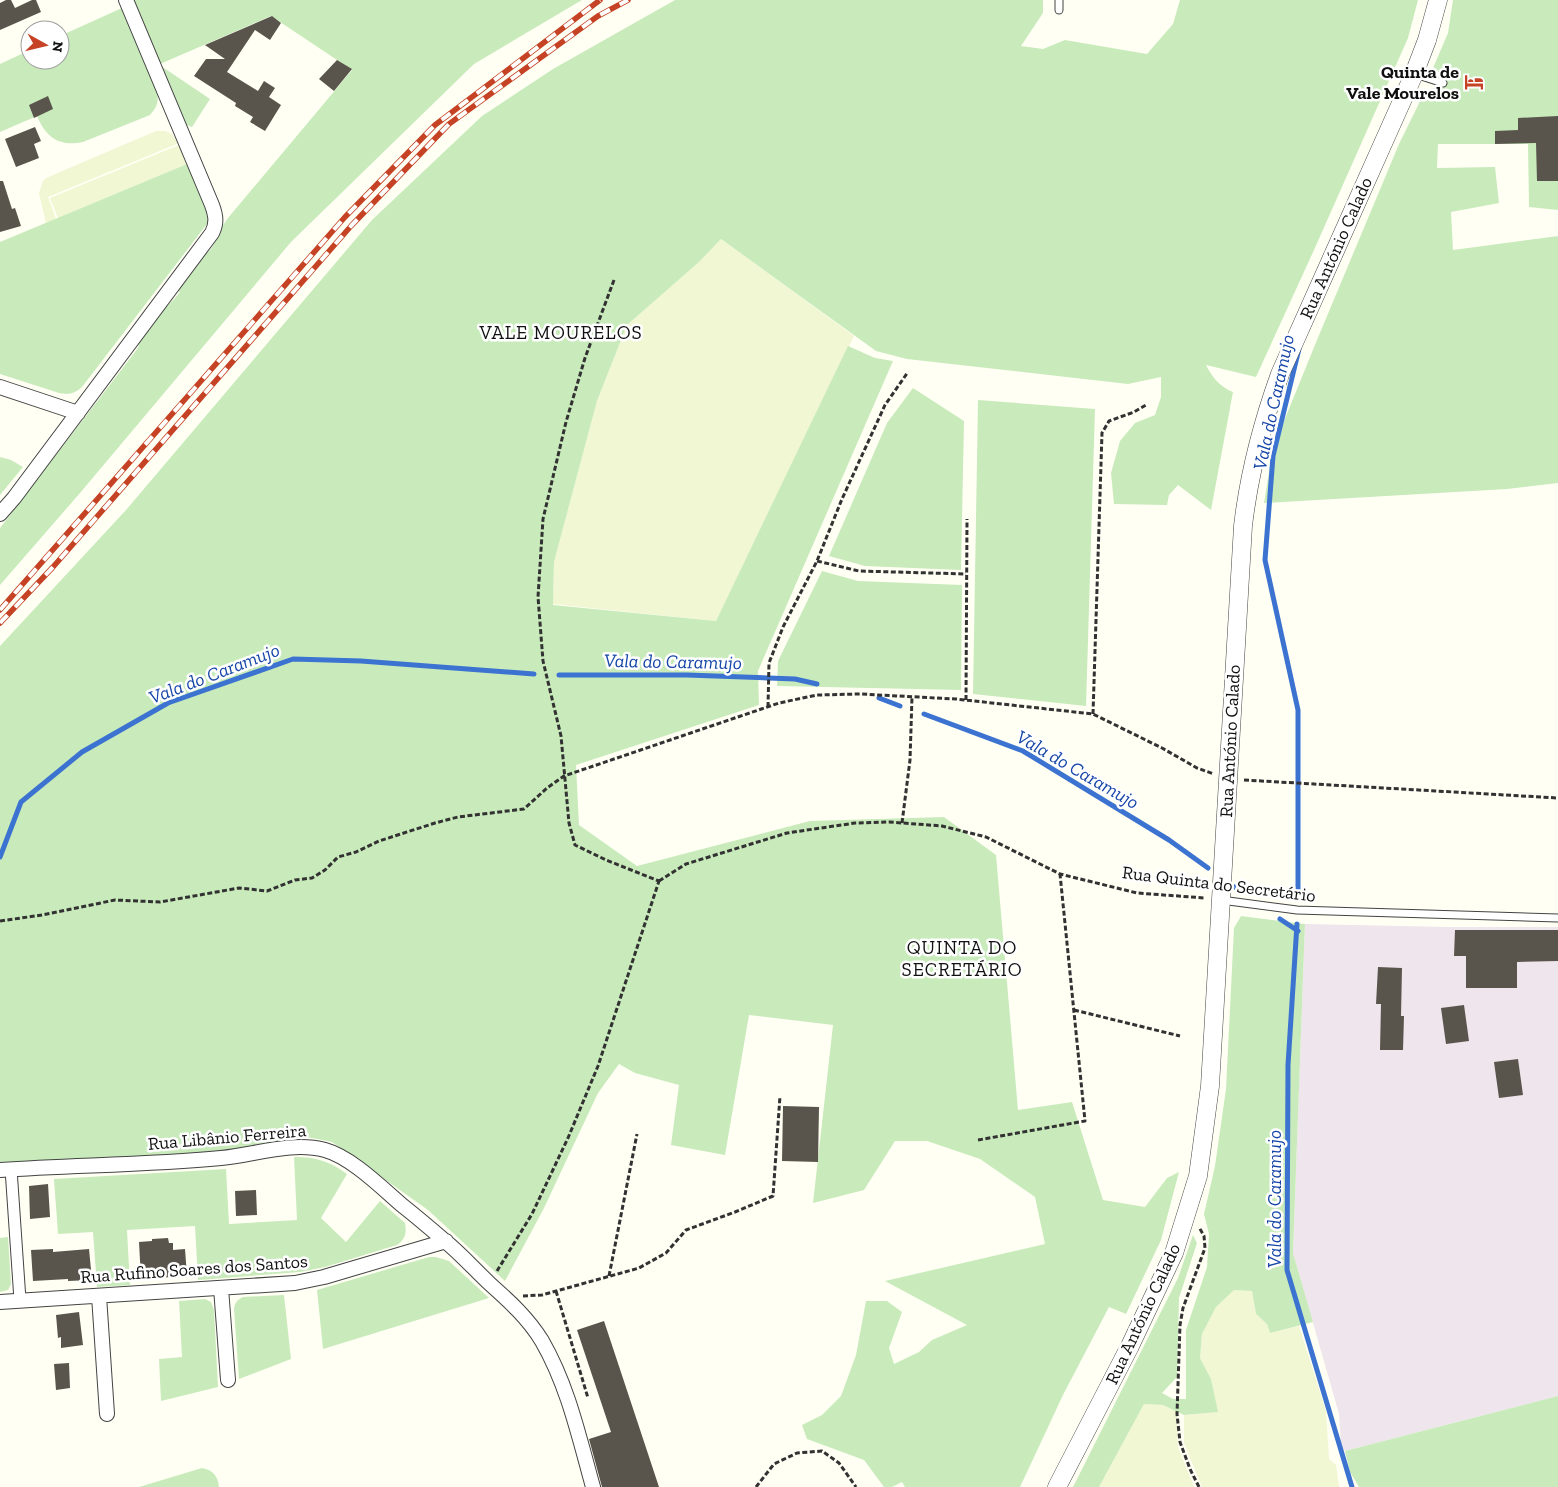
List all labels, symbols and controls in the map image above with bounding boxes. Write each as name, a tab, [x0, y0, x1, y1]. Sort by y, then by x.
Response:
north arrow	[20, 20, 70, 70]
text: N	[48, 40, 67, 54]
place label: Quinta de Vale Mourelos	[1346, 61, 1459, 104]
hotel icon: Quinta de Vale Mourelos	[1463, 71, 1485, 93]
street label: Rua António Calado	[1295, 174, 1377, 322]
district label: VALE MOURELOS	[478, 321, 643, 344]
water label: Vala do Caramujo	[1248, 332, 1299, 472]
water label: Vala do Caramujo	[146, 638, 283, 709]
water label: Vala do Caramujo	[604, 649, 742, 674]
street label: Rua António Calado	[1215, 664, 1245, 818]
water label: Vala do Caramujo	[1012, 725, 1143, 814]
street label: Rua Quinta do Secretário	[1121, 861, 1317, 907]
district label: QUINTA DO SECRETÁRIO	[902, 936, 1022, 981]
street label: Rua Libânio Ferreira	[147, 1119, 307, 1155]
water label: Vala do Caramujo	[1263, 1130, 1286, 1268]
street label: Rua António Calado	[1101, 1240, 1185, 1388]
street label: Rua Rufino Soares dos Santos	[79, 1250, 309, 1288]

